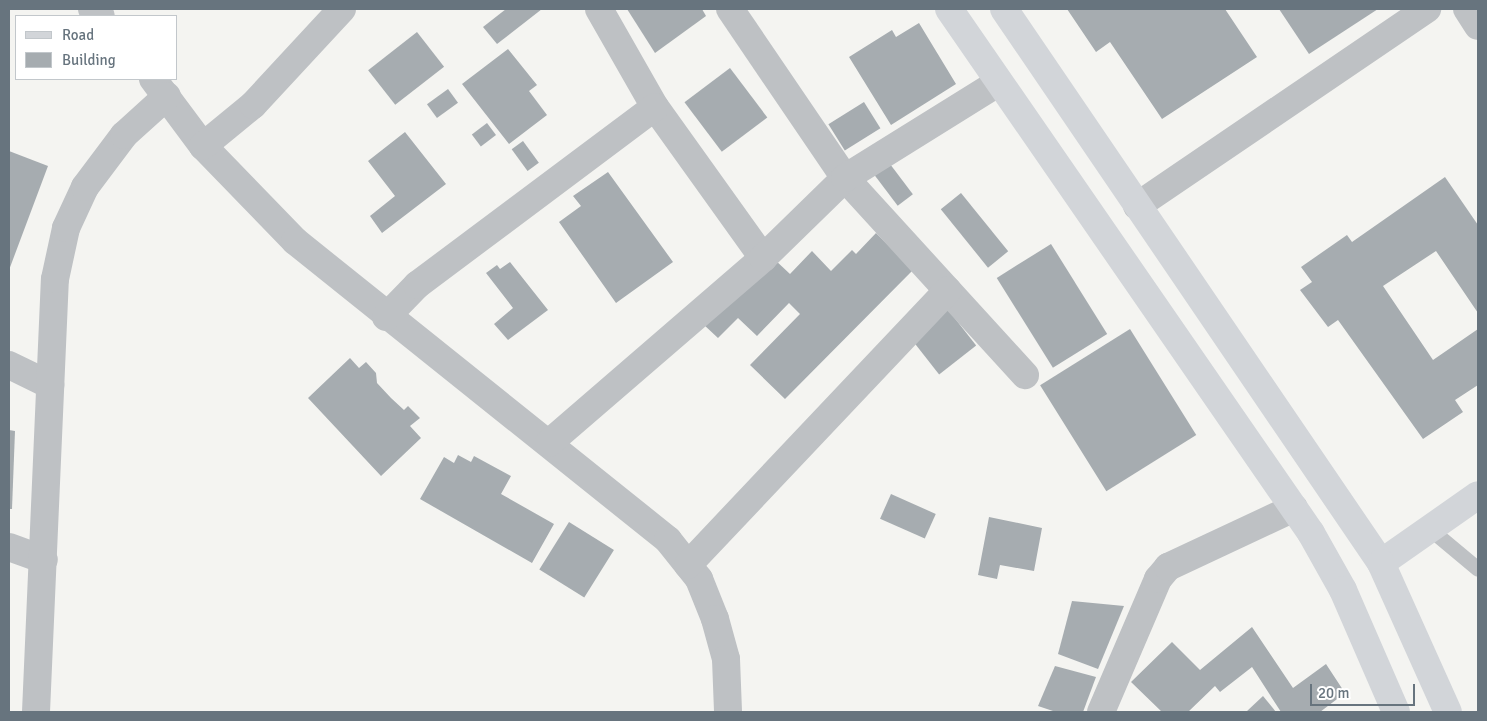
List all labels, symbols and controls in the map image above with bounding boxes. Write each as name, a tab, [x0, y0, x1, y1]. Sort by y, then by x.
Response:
legend	[15, 15, 178, 80]
text: Road	[62, 26, 94, 44]
text: Building	[62, 51, 116, 69]
scale bar	[1312, 674, 1417, 706]
text: 20 m	[1318, 684, 1349, 702]

